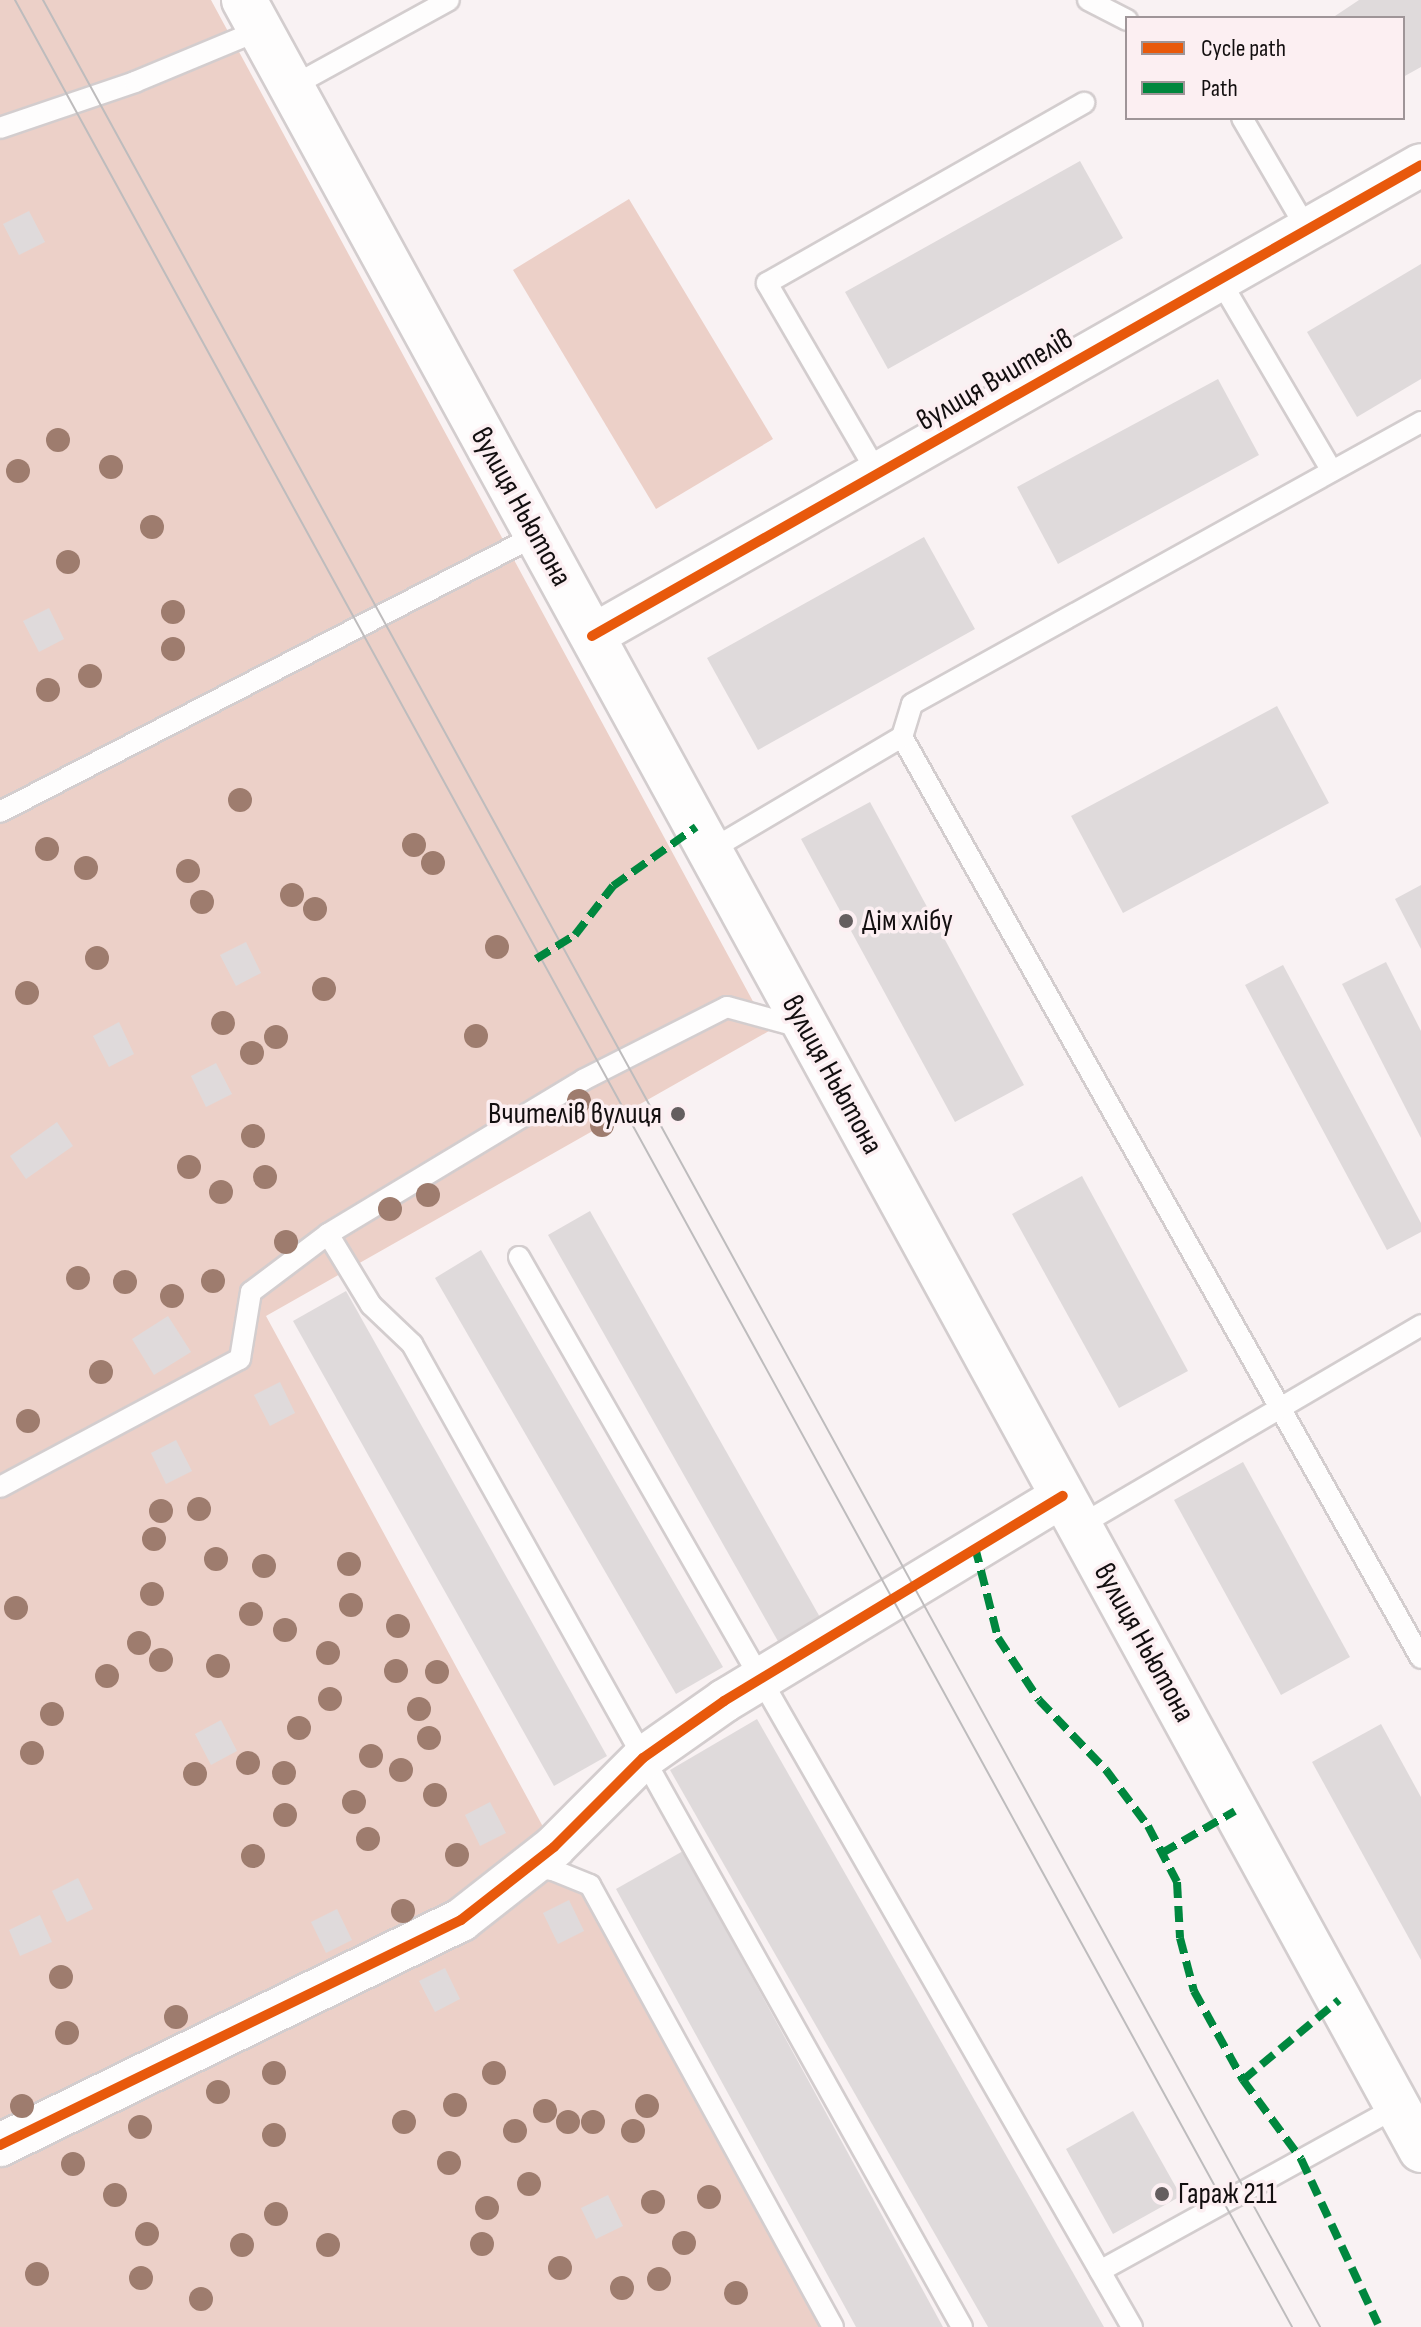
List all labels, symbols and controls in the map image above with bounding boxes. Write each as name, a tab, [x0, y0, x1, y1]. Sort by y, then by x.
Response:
legend	[1125, 16, 1405, 120]
text: Cycle path	[1201, 34, 1286, 63]
text: Path	[1201, 74, 1238, 103]
street label: вулиця Вчителів	[911, 321, 1079, 439]
street label: вулиця Ньютона	[463, 421, 579, 593]
place label: Дім хлібу	[862, 903, 953, 939]
marker: Дім хлібу	[837, 912, 855, 930]
street label: вулиця Ньютона	[774, 989, 890, 1161]
place label: Вчителів вулиця	[488, 1096, 662, 1132]
marker: Вчителів вулиця	[669, 1105, 687, 1123]
street label: вулиця Ньютона	[1086, 1557, 1202, 1729]
place label: Гараж 211	[1178, 2176, 1277, 2212]
marker: Гараж 211	[1153, 2185, 1171, 2203]

